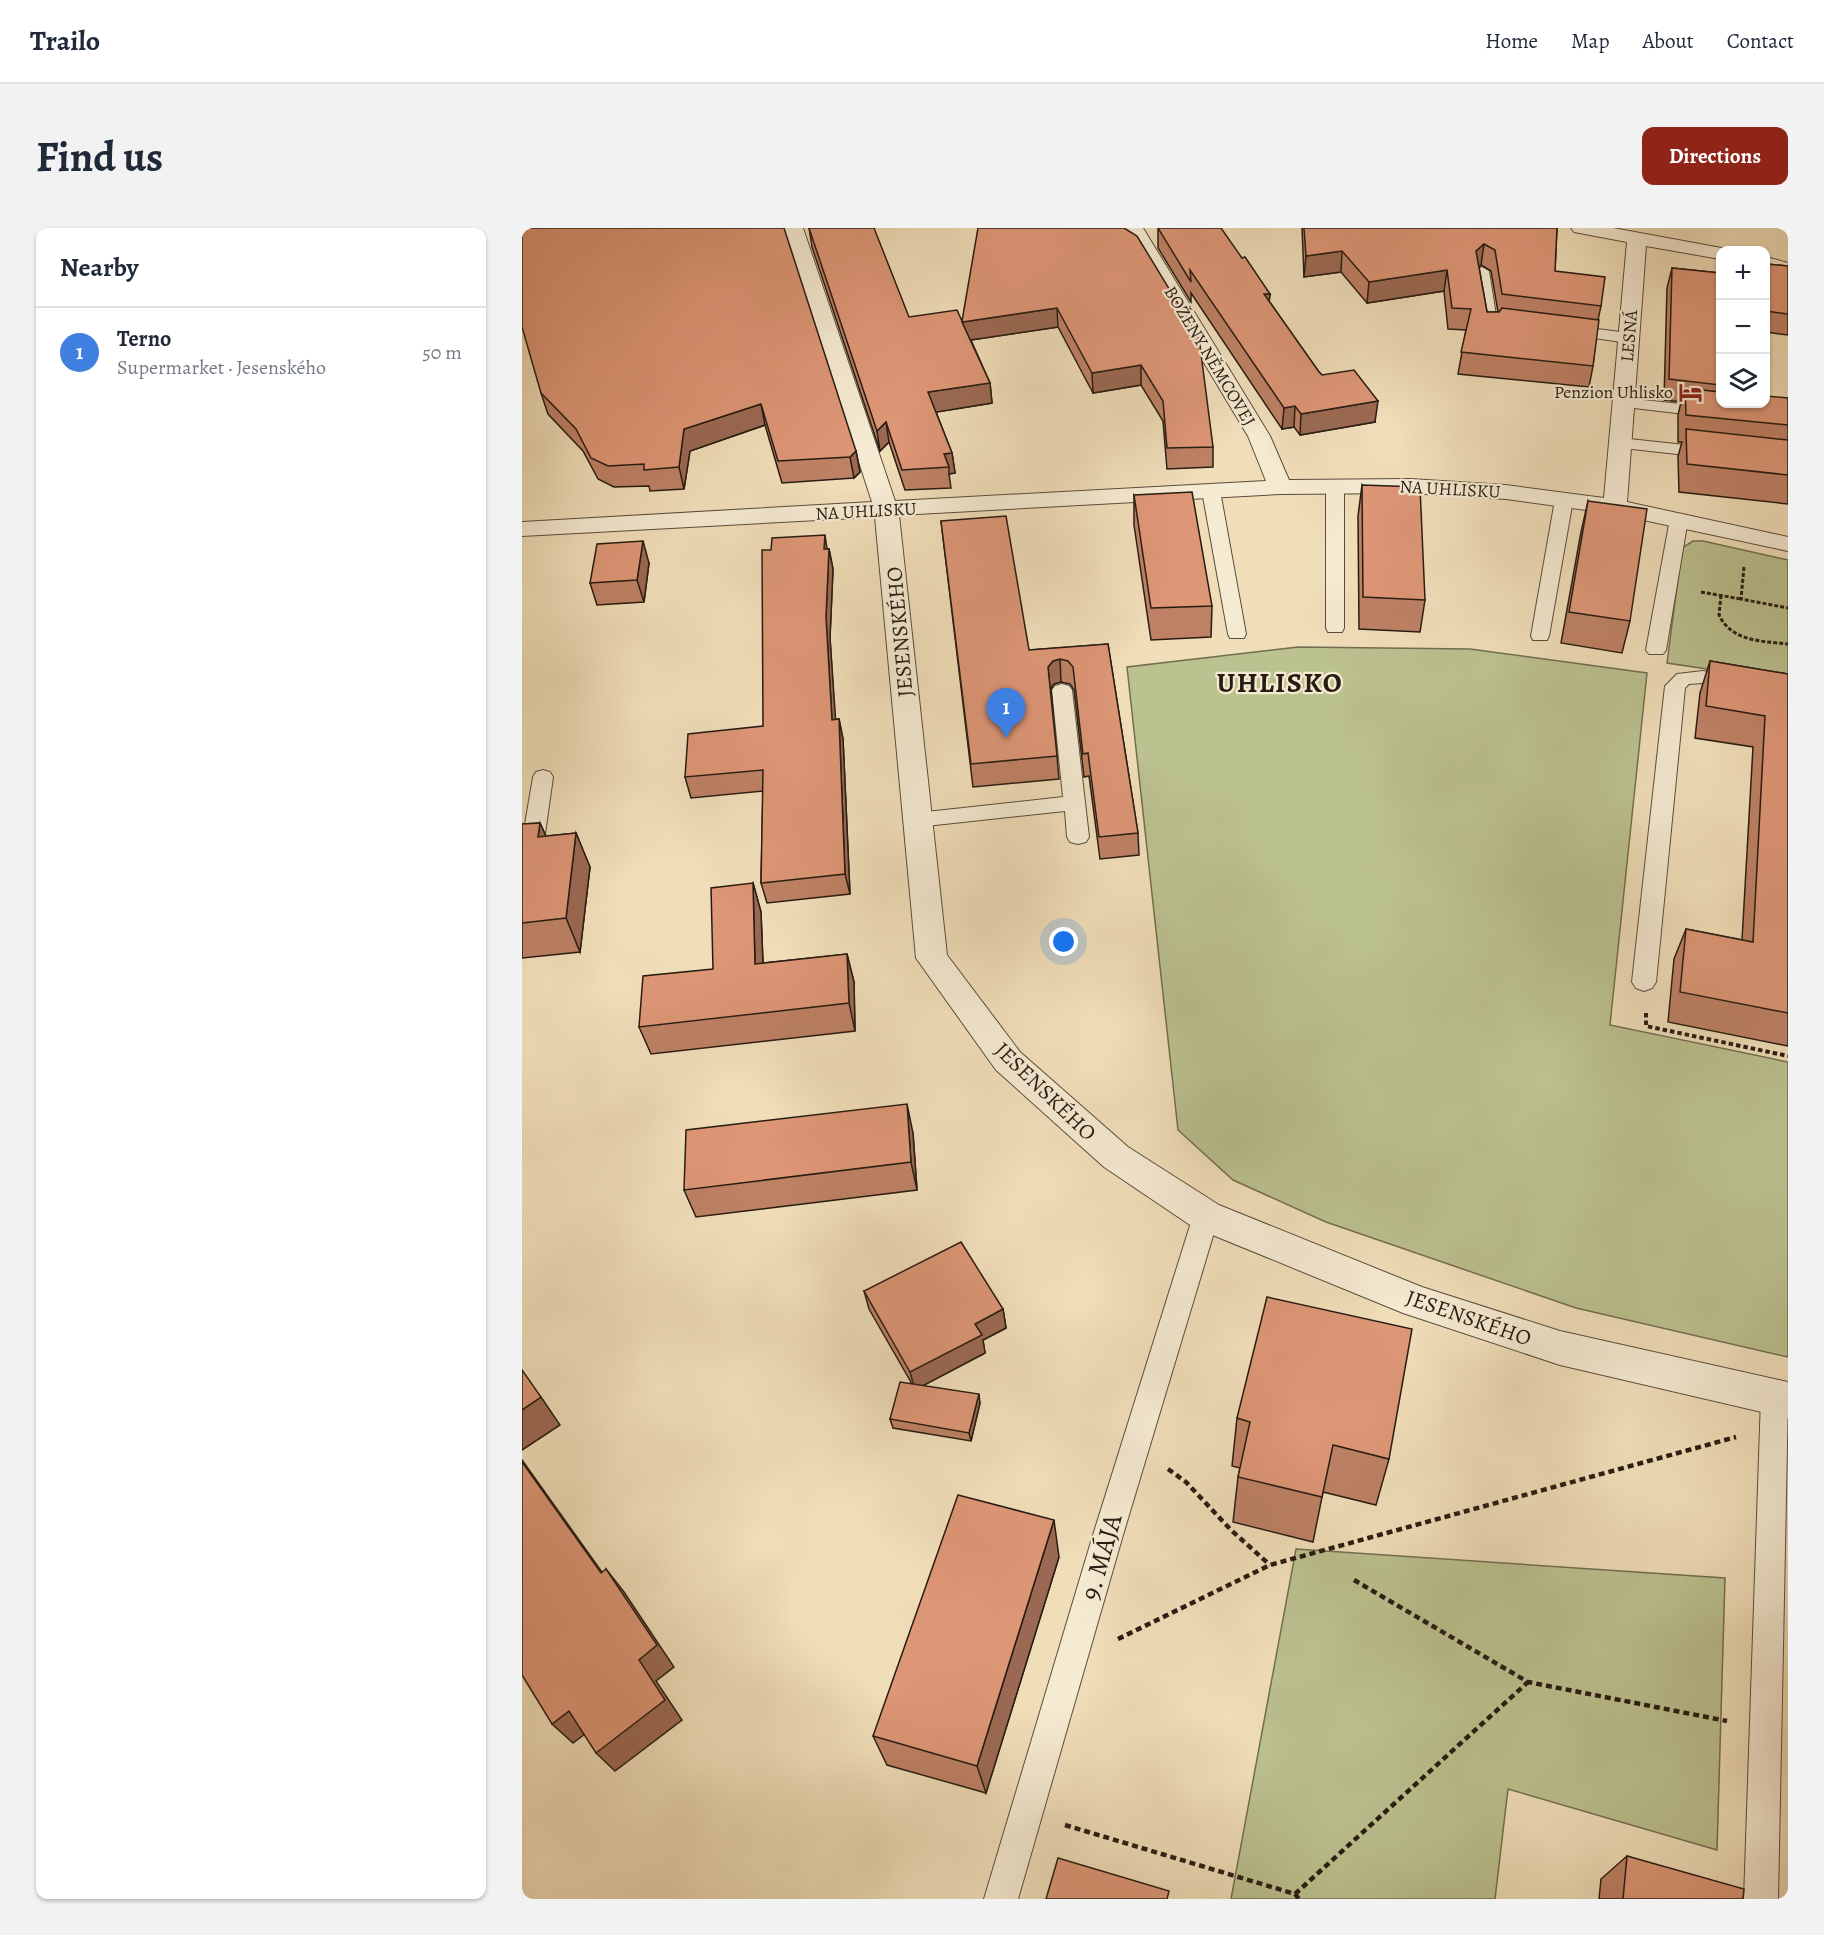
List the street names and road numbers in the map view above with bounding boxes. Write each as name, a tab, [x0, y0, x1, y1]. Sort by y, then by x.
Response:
street label: BOŽENY NĚMCOVEJ	[1159, 282, 1261, 430]
street label: LESNÁ	[1615, 308, 1643, 363]
street label: NA UHLISKU	[1399, 474, 1501, 504]
street label: NA UHLISKU	[815, 496, 917, 526]
street label: JESENSKÉHO	[879, 566, 921, 698]
street label: JESENSKÉHO	[988, 1036, 1103, 1148]
street label: JESENSKÉHO	[1402, 1282, 1535, 1353]
street label: 9. MÁJA	[1072, 1509, 1131, 1604]

